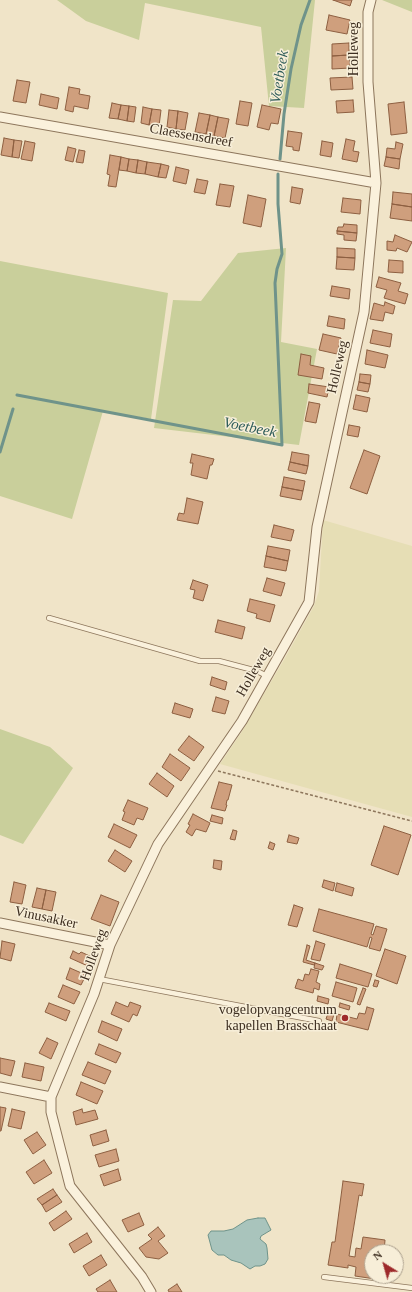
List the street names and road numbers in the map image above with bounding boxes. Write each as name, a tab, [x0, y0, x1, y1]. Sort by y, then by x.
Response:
street label: Holleweg	[346, 22, 362, 76]
street label: Claessensdreef	[148, 120, 234, 152]
street label: Holleweg	[324, 339, 352, 395]
street label: Holleweg	[233, 644, 275, 700]
street label: Vinusakker	[13, 903, 79, 933]
street label: Holleweg	[77, 927, 111, 983]

